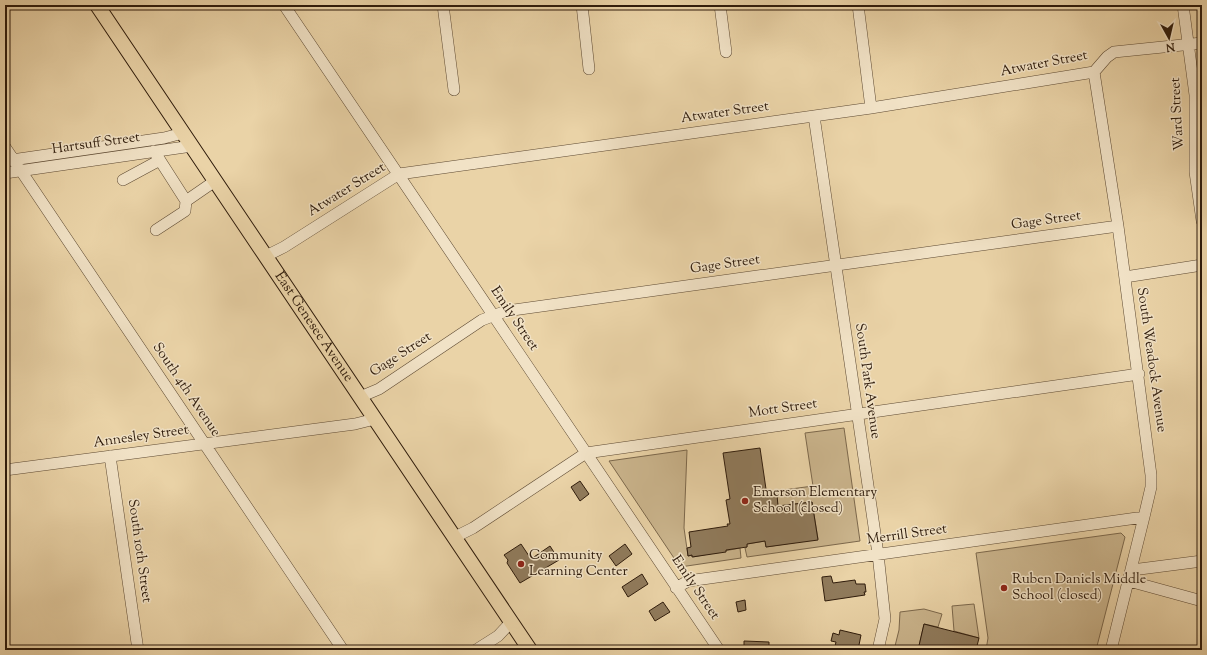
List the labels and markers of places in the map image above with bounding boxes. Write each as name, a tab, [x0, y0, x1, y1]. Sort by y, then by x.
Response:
place label: Emerson Elementary School (closed)	[753, 483, 877, 519]
marker: Emerson Elementary School (closed)	[740, 496, 750, 506]
place label: Community Learning Center	[529, 546, 629, 582]
marker: Community Learning Center	[516, 559, 526, 569]
place label: Ruben Daniels Middle School (closed)	[1012, 570, 1146, 606]
marker: Ruben Daniels Middle School (closed)	[999, 583, 1009, 593]

